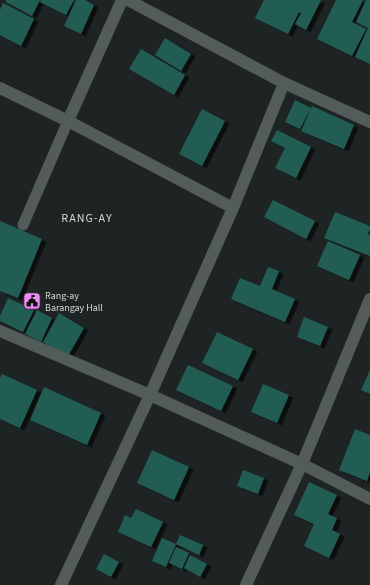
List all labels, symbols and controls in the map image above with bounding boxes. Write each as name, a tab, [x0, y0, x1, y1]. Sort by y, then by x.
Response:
district label: RANG-AY	[61, 210, 113, 227]
place label: Rang-ay Barangay Hall	[45, 289, 103, 315]
public building icon: Rang-ay Barangay Hall	[22, 291, 42, 311]

